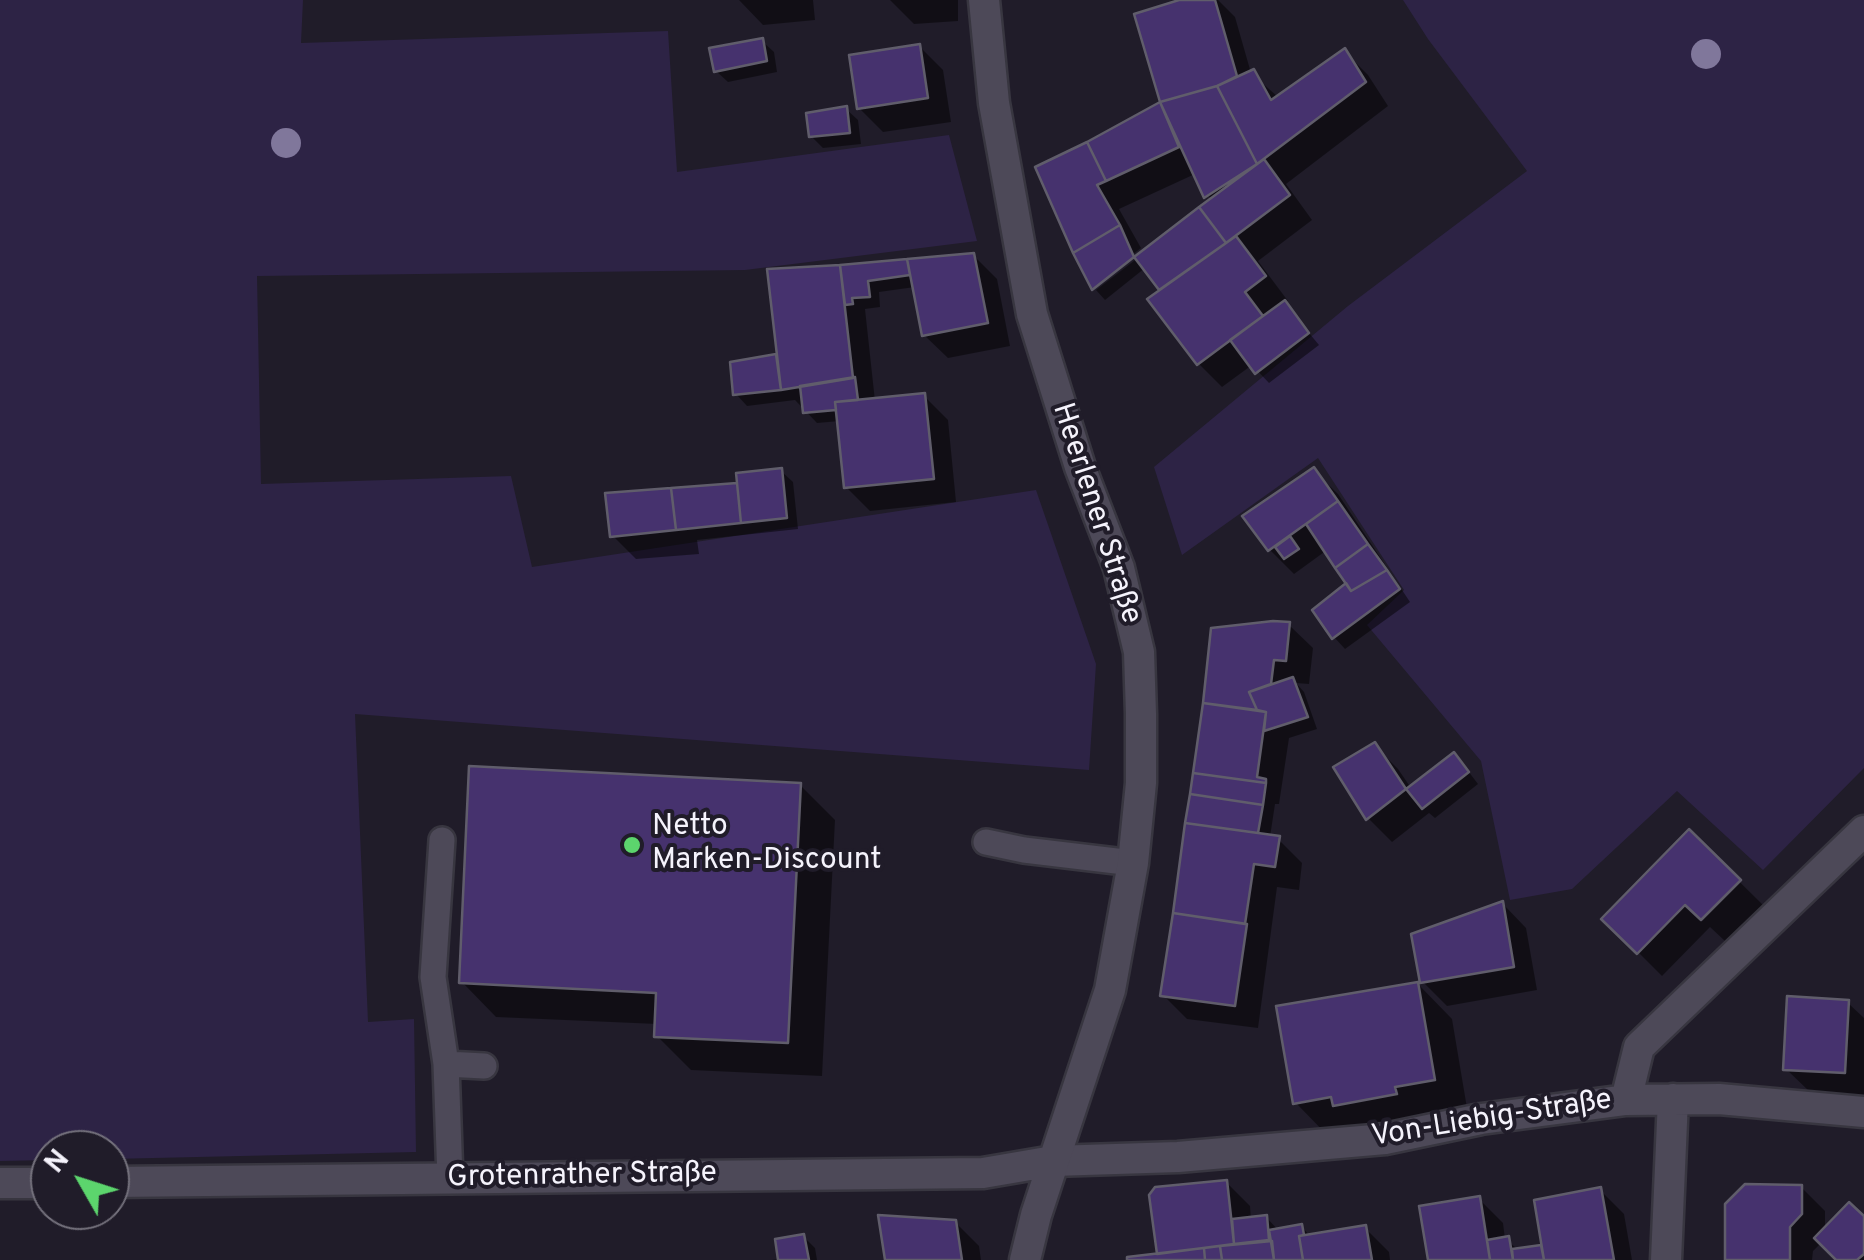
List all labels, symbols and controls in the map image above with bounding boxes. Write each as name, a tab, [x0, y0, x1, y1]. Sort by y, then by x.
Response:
street label: Heerlener Straße	[1042, 399, 1148, 629]
place label: Netto Marken-Discount	[652, 810, 882, 880]
marker: Netto Marken-Discount	[621, 834, 643, 856]
street label: Von-Liebig-Straße	[1369, 1083, 1615, 1157]
north arrow	[30, 1130, 130, 1230]
text: N	[38, 1143, 79, 1182]
street label: Grotenrather Straße	[447, 1157, 717, 1197]

